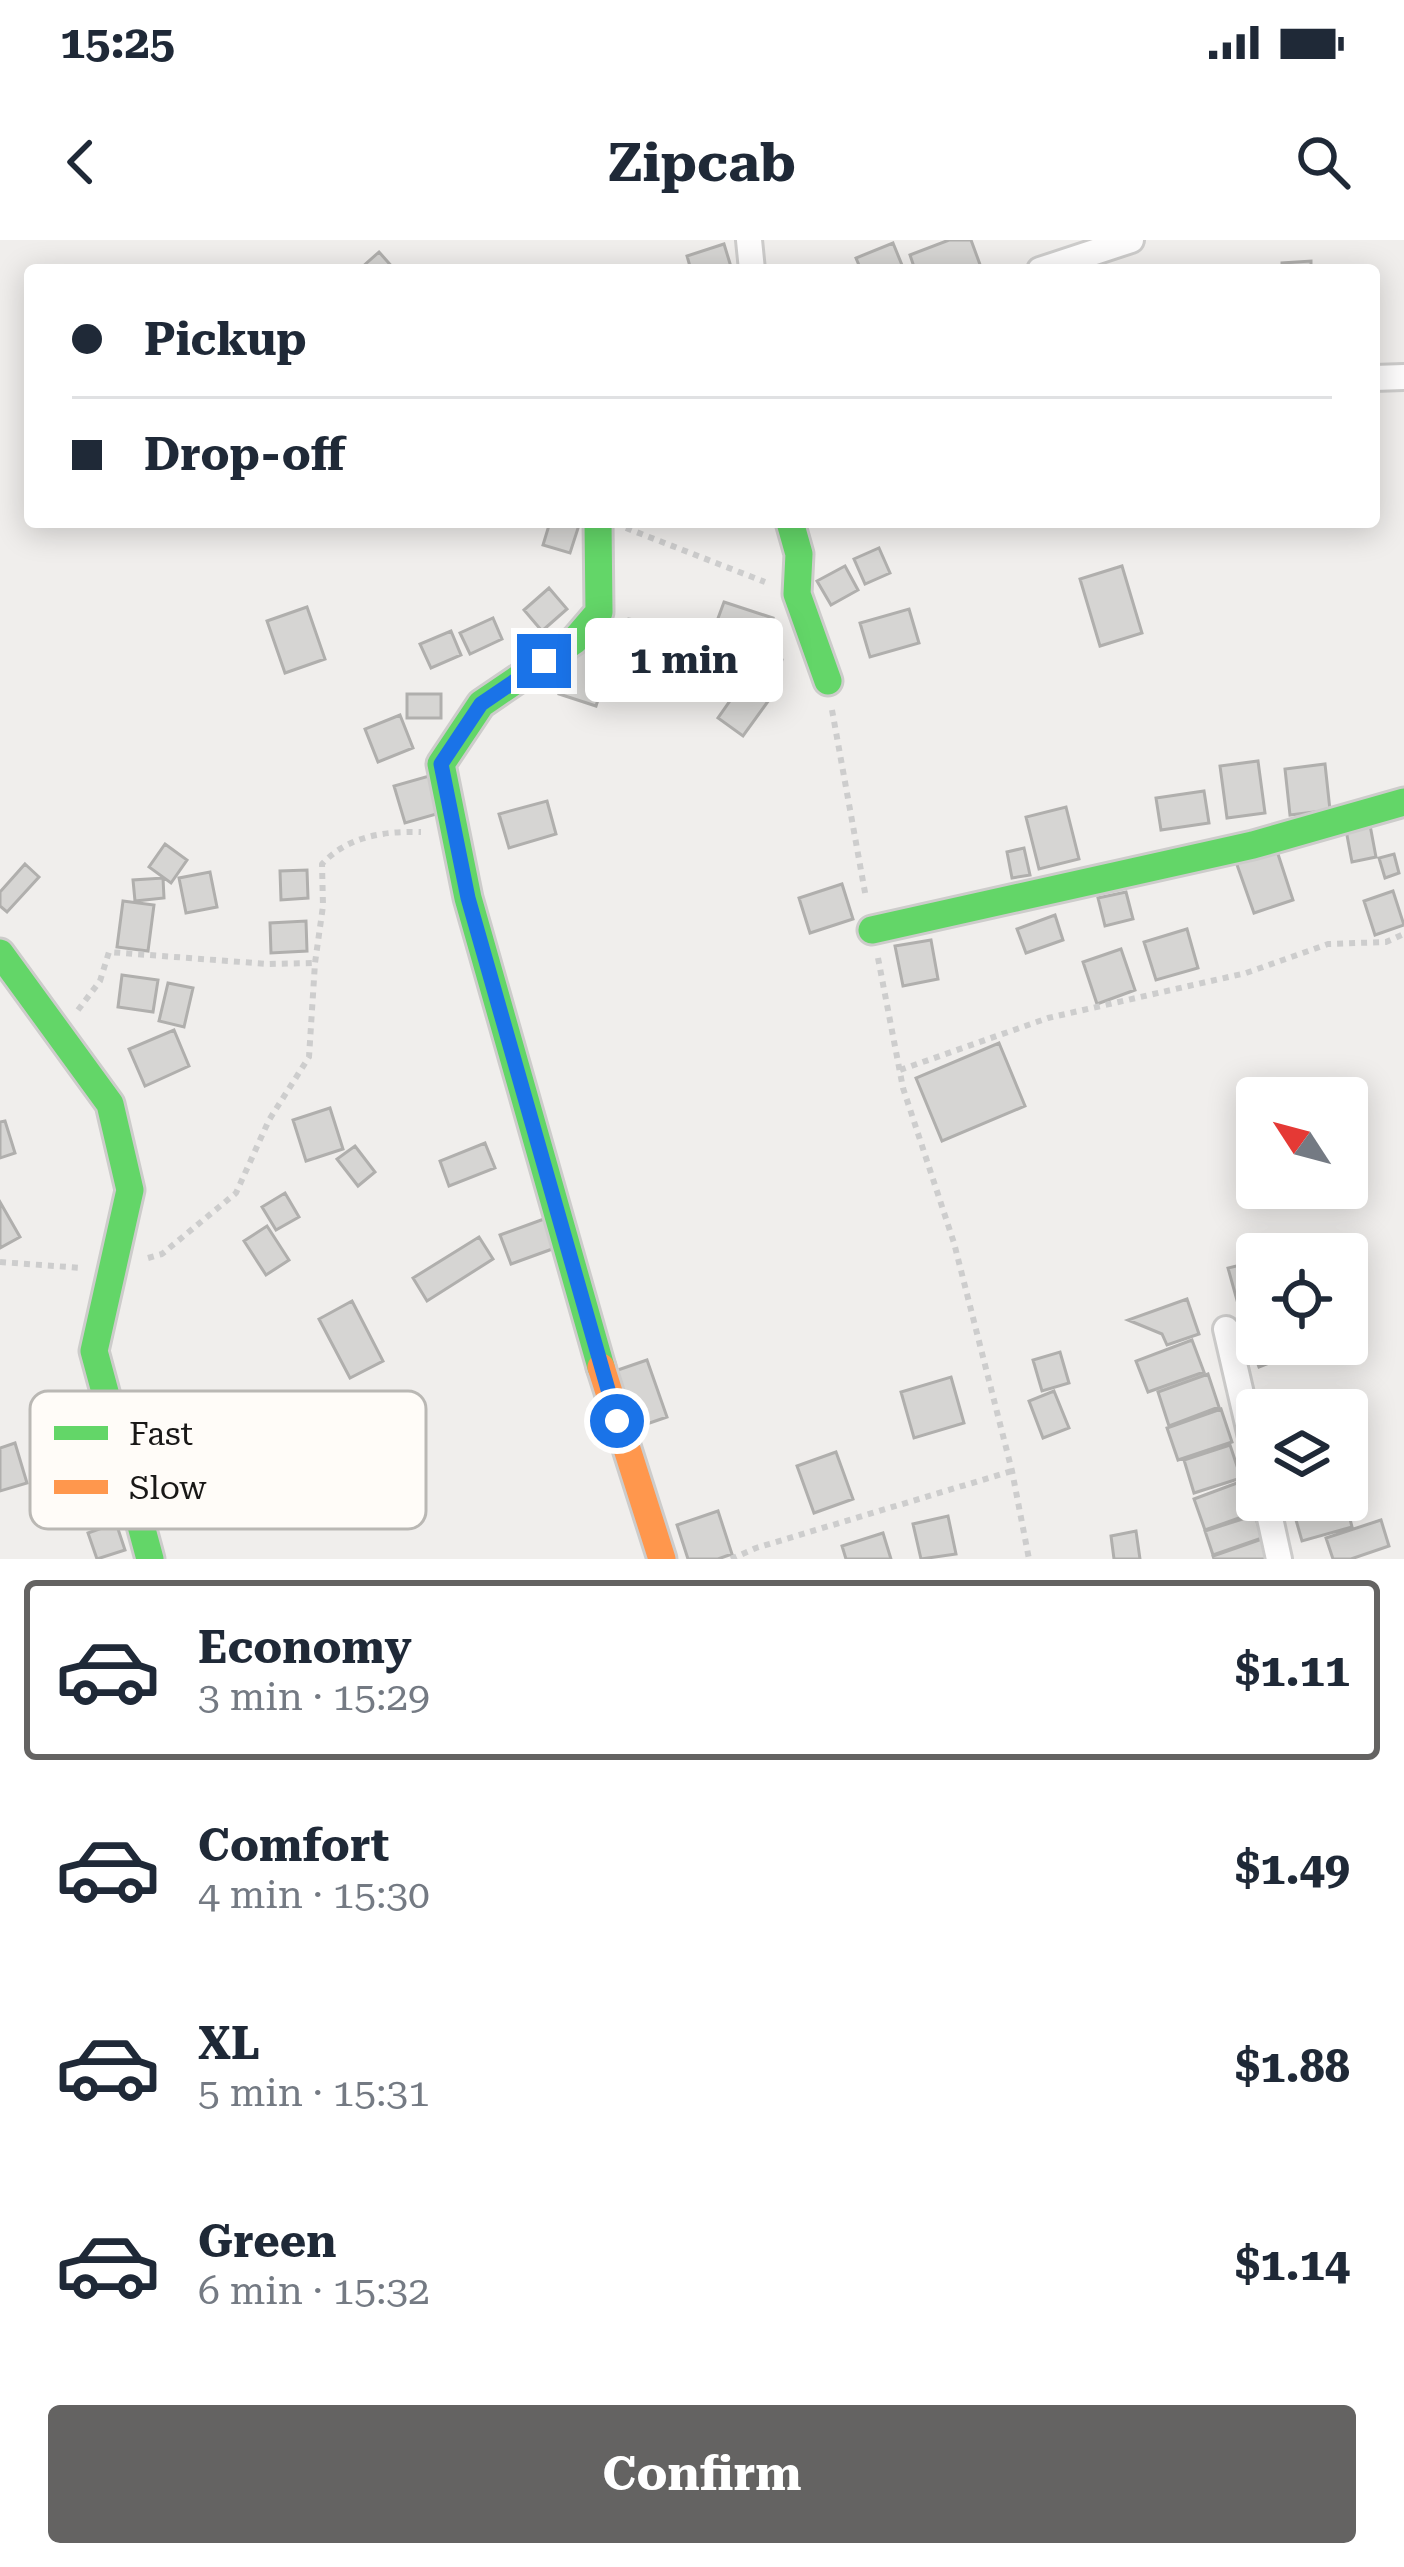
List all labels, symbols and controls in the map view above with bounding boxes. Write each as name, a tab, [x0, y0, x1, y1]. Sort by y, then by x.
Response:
text: 15:25	[60, 16, 175, 69]
icon: back	[48, 129, 114, 195]
icon: search	[1290, 129, 1356, 195]
text: Zipcab	[608, 131, 796, 194]
text: Pickup	[144, 313, 307, 366]
text: Drop-off	[144, 428, 345, 481]
callout: 1 min	[586, 619, 784, 703]
route end	[517, 634, 571, 688]
text: 1 min	[630, 637, 738, 683]
north arrow	[1236, 1077, 1368, 1209]
map controls	[1236, 1077, 1368, 1521]
button: locate	[1236, 1233, 1368, 1365]
button: layers	[1236, 1389, 1368, 1521]
legend	[30, 1391, 426, 1529]
route start	[590, 1394, 644, 1448]
text: Fast	[129, 1414, 193, 1453]
text: Slow	[129, 1468, 207, 1507]
icon: car	[54, 1616, 162, 1724]
text: Economy	[198, 1621, 412, 1674]
text: $1.11	[1235, 1644, 1350, 1697]
text: 3 min · 15:29	[198, 1674, 430, 1720]
icon: car	[54, 1814, 162, 1922]
text: Comfort	[198, 1819, 389, 1872]
text: $1.49	[1235, 1842, 1350, 1895]
text: 4 min · 15:30	[198, 1872, 430, 1918]
icon: car	[54, 2012, 162, 2120]
text: XL	[198, 2017, 260, 2070]
text: $1.88	[1235, 2040, 1350, 2093]
text: 5 min · 15:31	[198, 2070, 430, 2116]
icon: car	[54, 2210, 162, 2318]
text: Green	[198, 2215, 336, 2268]
text: $1.14	[1235, 2238, 1350, 2291]
text: 6 min · 15:32	[198, 2268, 430, 2314]
button: Confirm	[48, 2405, 1356, 2543]

